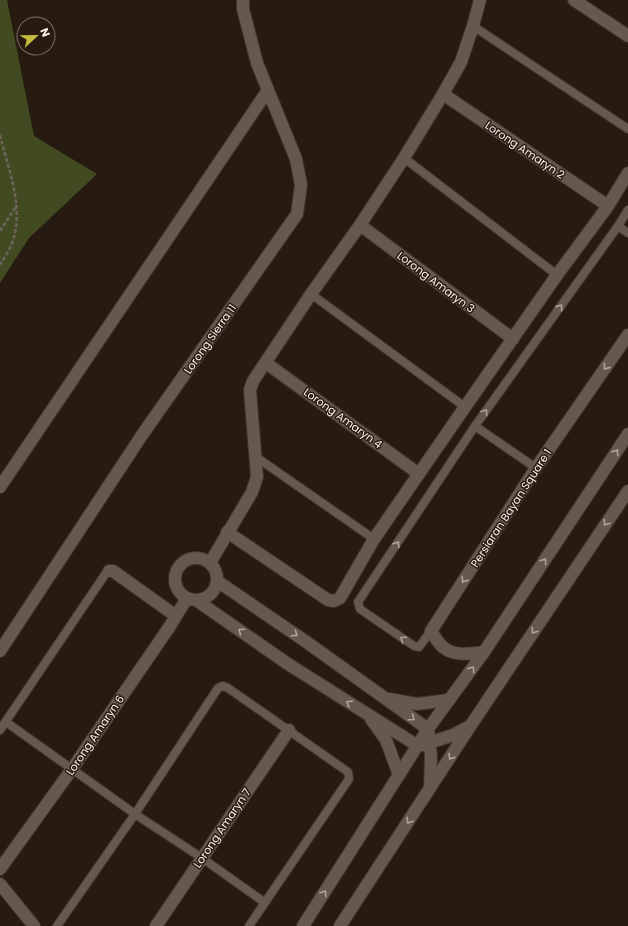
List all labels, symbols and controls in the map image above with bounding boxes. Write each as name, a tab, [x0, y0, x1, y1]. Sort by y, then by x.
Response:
north arrow	[16, 16, 56, 56]
text: N	[36, 25, 54, 39]
street label: Lorong Amaryn 2	[482, 117, 568, 183]
street label: Lorong Amaryn 3	[394, 248, 478, 316]
street label: Lorong Sierra 11	[180, 301, 240, 377]
one-way arrow	[555, 304, 562, 311]
one-way arrow	[604, 363, 611, 370]
street label: Lorong Amaryn 4	[300, 384, 386, 452]
one-way arrow	[480, 410, 487, 417]
street label: Persiaran Bayan Square 1	[467, 446, 555, 570]
one-way arrow	[611, 450, 618, 457]
one-way arrow	[603, 519, 611, 526]
one-way arrow	[392, 541, 399, 548]
one-way arrow	[539, 558, 547, 565]
one-way arrow	[461, 576, 469, 583]
one-way arrow	[531, 627, 539, 634]
one-way arrow	[238, 628, 245, 636]
one-way arrow	[291, 629, 298, 636]
one-way arrow	[400, 636, 407, 644]
one-way arrow	[467, 666, 474, 673]
street label: Lorong Amaryn 6	[62, 692, 128, 778]
one-way arrow	[346, 700, 353, 707]
one-way arrow	[408, 713, 415, 721]
one-way arrow	[448, 752, 455, 759]
street label: Lorong Amaryn 7	[189, 785, 255, 871]
one-way arrow	[406, 817, 414, 824]
one-way arrow	[319, 890, 327, 897]

